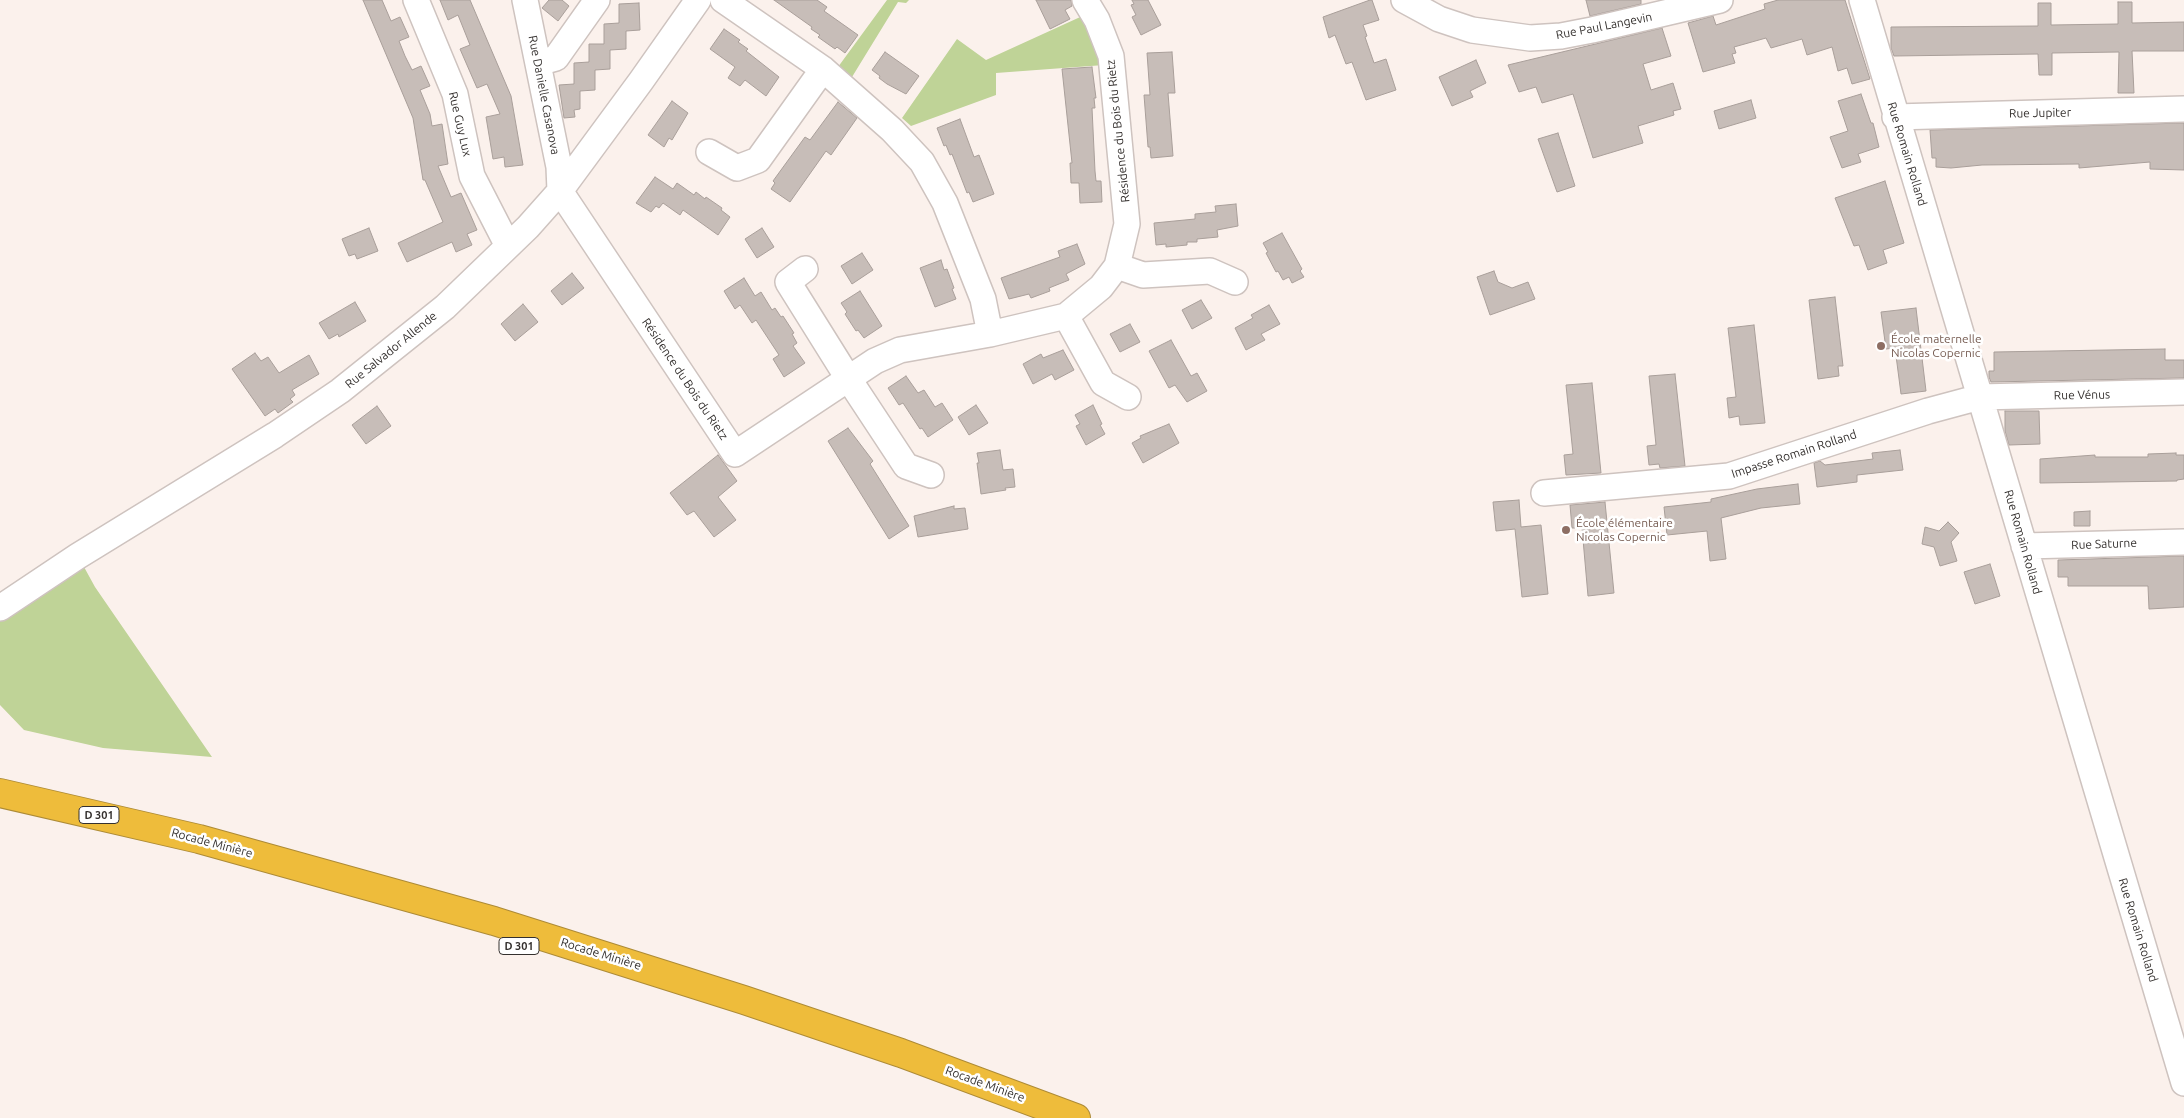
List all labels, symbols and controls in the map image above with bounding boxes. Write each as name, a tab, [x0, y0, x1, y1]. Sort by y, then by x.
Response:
street label: Rue Paul Langevin	[1555, 10, 1653, 42]
street label: Rue Danielle Casanova	[525, 34, 563, 156]
street label: Résidence du Bois du Rietz	[1103, 59, 1133, 203]
street label: Rue Guy Lux	[446, 90, 474, 158]
street label: Rue Romain Rolland	[1884, 100, 1930, 208]
street label: Rue Jupiter	[2009, 105, 2071, 121]
street label: Rue Salvador Allende	[342, 309, 440, 391]
street label: Résidence du Bois du Rietz	[639, 315, 731, 443]
place label: École maternelle Nicolas Copernic	[1891, 332, 1982, 360]
marker: École maternelle Nicolas Copernic	[1875, 340, 1887, 352]
street label: Rue Vénus	[2054, 387, 2110, 403]
street label: Impasse Romain Rolland	[1730, 427, 1858, 481]
street label: Rue Romain Rolland	[2001, 488, 2045, 596]
place label: École élémentaire Nicolas Copernic	[1576, 516, 1673, 544]
marker: École élémentaire Nicolas Copernic	[1560, 524, 1572, 536]
street label: Rue Saturne	[2071, 536, 2137, 552]
road number: D 301	[79, 806, 119, 824]
street label: Rocade Minière	[170, 825, 254, 861]
street label: Rue Romain Rolland	[2115, 876, 2161, 984]
street label: Rocade Minière	[559, 935, 643, 973]
road number: D 301	[499, 938, 539, 954]
street label: Rocade Minière	[943, 1063, 1027, 1105]

